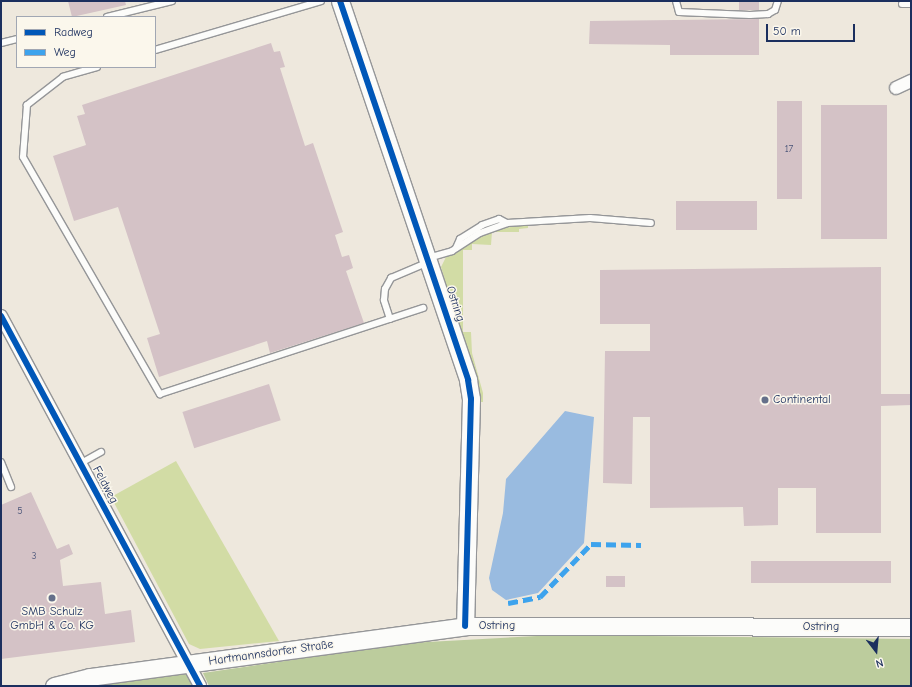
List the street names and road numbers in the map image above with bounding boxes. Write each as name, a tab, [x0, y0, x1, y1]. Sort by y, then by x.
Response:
street label: Ostring	[442, 284, 468, 324]
street label: Feldweg	[89, 464, 121, 506]
street label: Ostring	[479, 619, 515, 633]
street label: Ostring	[803, 620, 839, 634]
street label: Hartmannsdorfer Straße	[208, 637, 334, 669]

